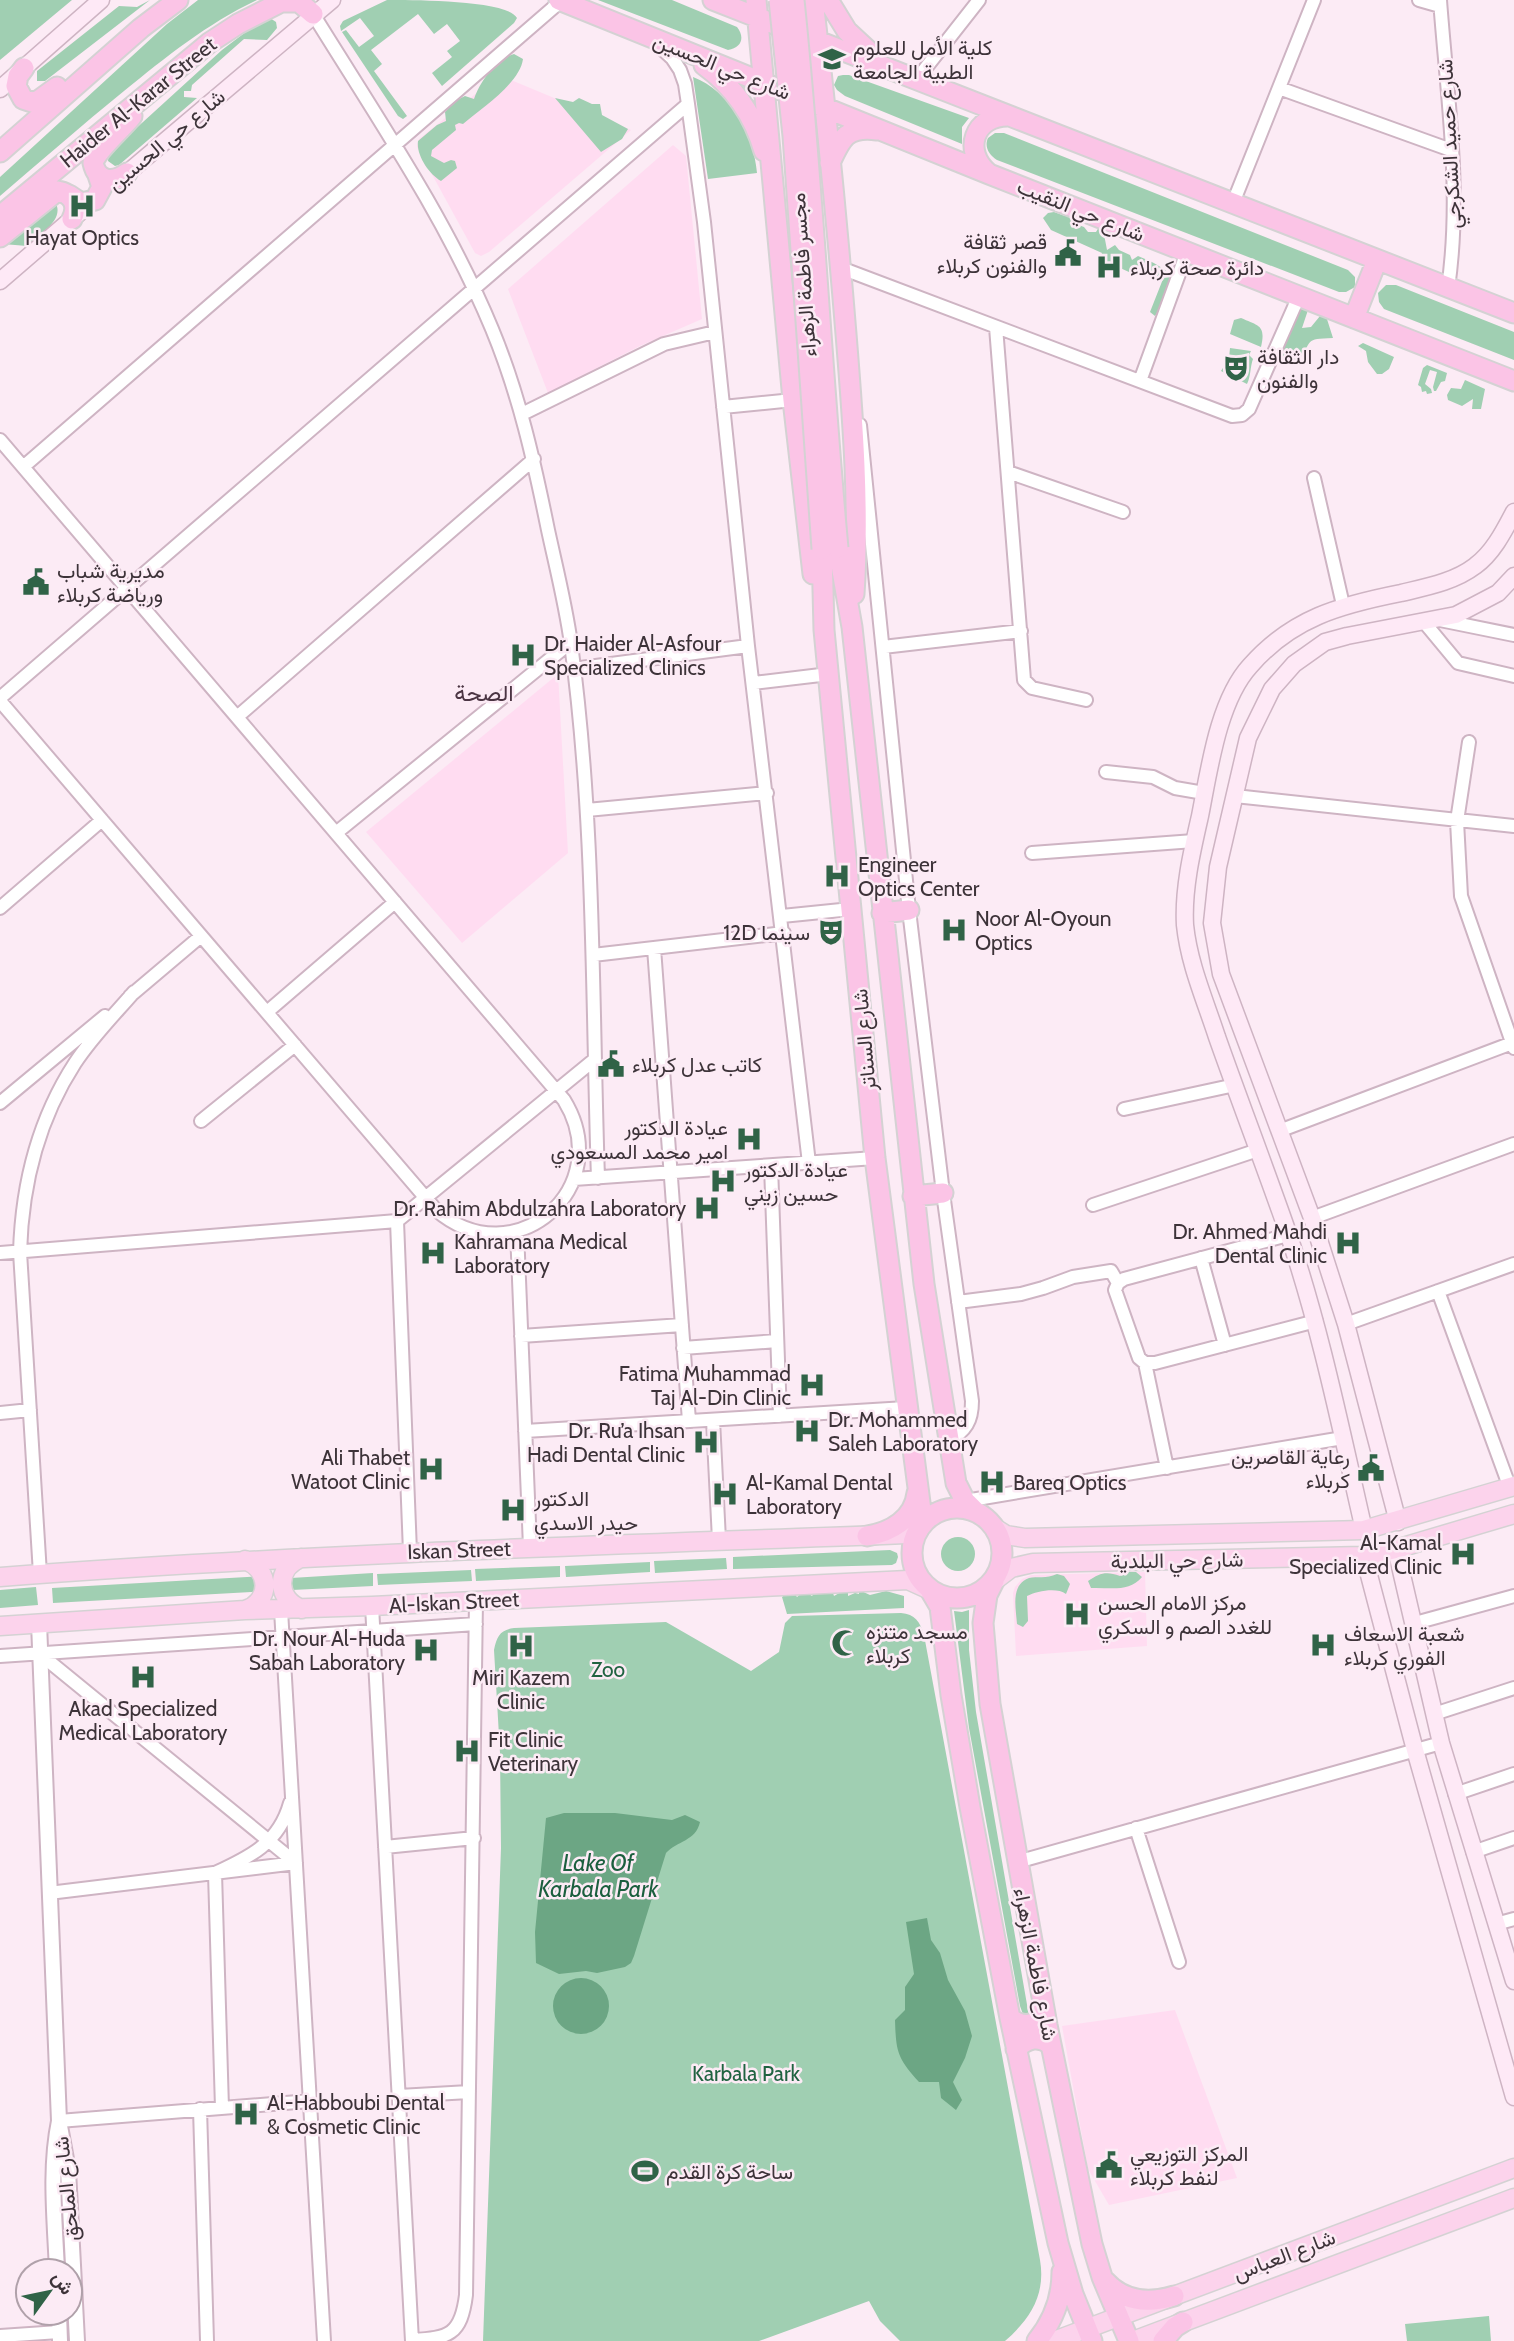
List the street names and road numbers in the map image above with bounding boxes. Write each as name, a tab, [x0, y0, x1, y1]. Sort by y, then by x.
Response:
street label: شارع حي الحسين	[648, 27, 794, 110]
street label: Haider Al-Karar Street	[55, 31, 221, 173]
street label: شارع حميد الشكرجي	[1432, 58, 1471, 230]
street label: شارع حي الحسين	[102, 84, 233, 200]
street label: شارع حي النقيب	[1012, 173, 1148, 252]
street label: مجسر فاطمة الزهراء	[785, 192, 822, 358]
street label: شارع السناتر	[847, 988, 883, 1093]
street label: Iskan Street	[407, 1536, 511, 1564]
street label: شارع حي البلدية	[1110, 1546, 1244, 1579]
street label: Al-Iskan Street	[388, 1586, 520, 1618]
street label: شارع فاطمة الزهراء	[1007, 1885, 1063, 2043]
street label: شارع الملحق	[48, 2135, 86, 2243]
street label: شارع العباس	[1229, 2224, 1339, 2288]

